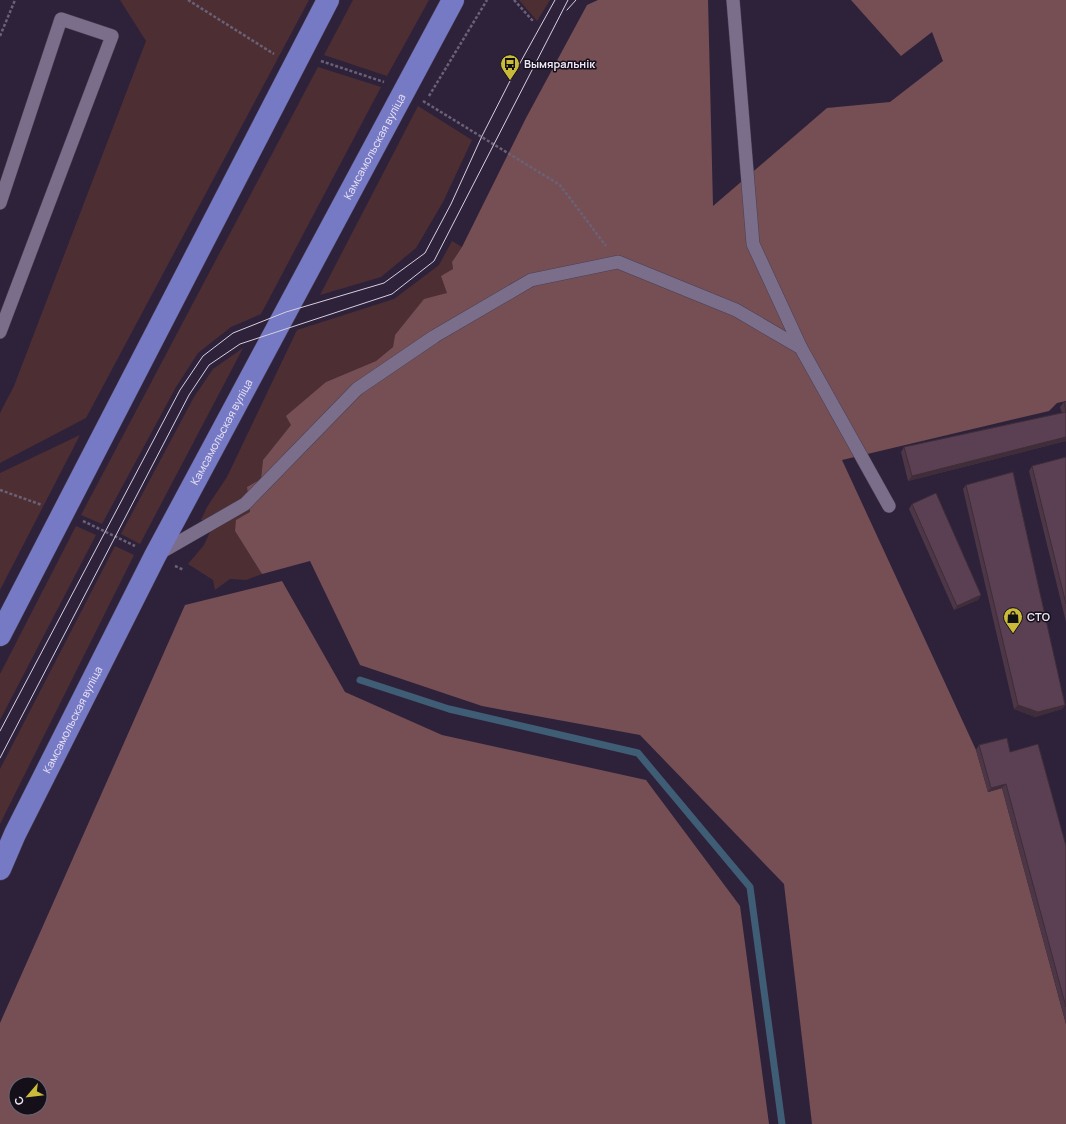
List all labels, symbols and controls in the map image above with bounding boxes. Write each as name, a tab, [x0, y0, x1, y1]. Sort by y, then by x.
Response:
bus stop icon: Вымяральнік	[499, 53, 521, 81]
place label: Вымяральнік	[524, 56, 596, 71]
street label: Камсамольская вуліца	[340, 91, 409, 202]
street label: Камсамольская вуліца	[186, 376, 256, 487]
shop icon: СТО	[1002, 606, 1024, 634]
place label: СТО	[1027, 609, 1050, 624]
street label: Камсамольская вуліца	[39, 663, 105, 776]
north arrow	[8, 1076, 48, 1116]
text: С	[10, 1094, 27, 1108]

